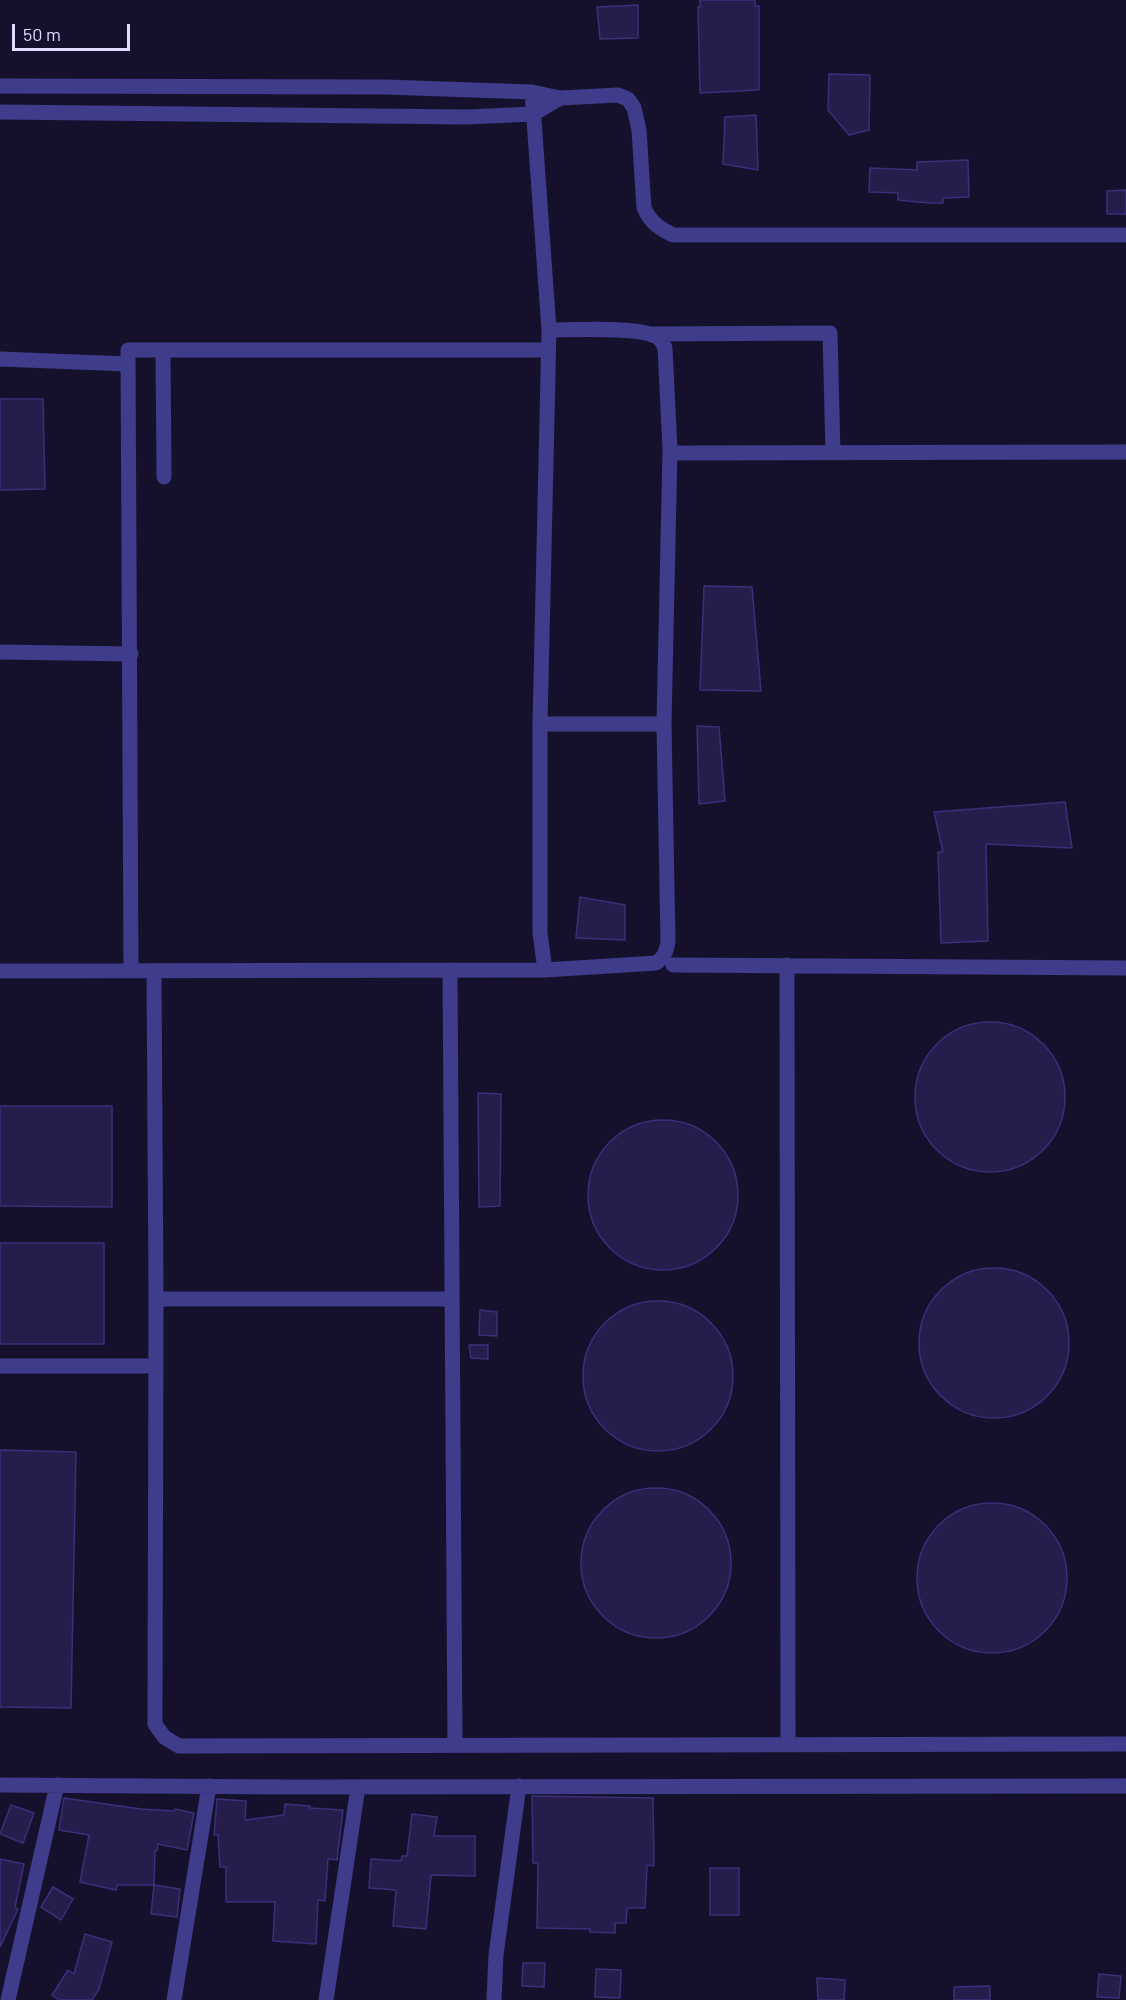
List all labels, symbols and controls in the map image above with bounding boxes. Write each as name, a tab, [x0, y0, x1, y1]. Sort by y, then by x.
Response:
scale bar	[15, 12, 134, 50]
text: 50 m	[23, 23, 61, 45]

